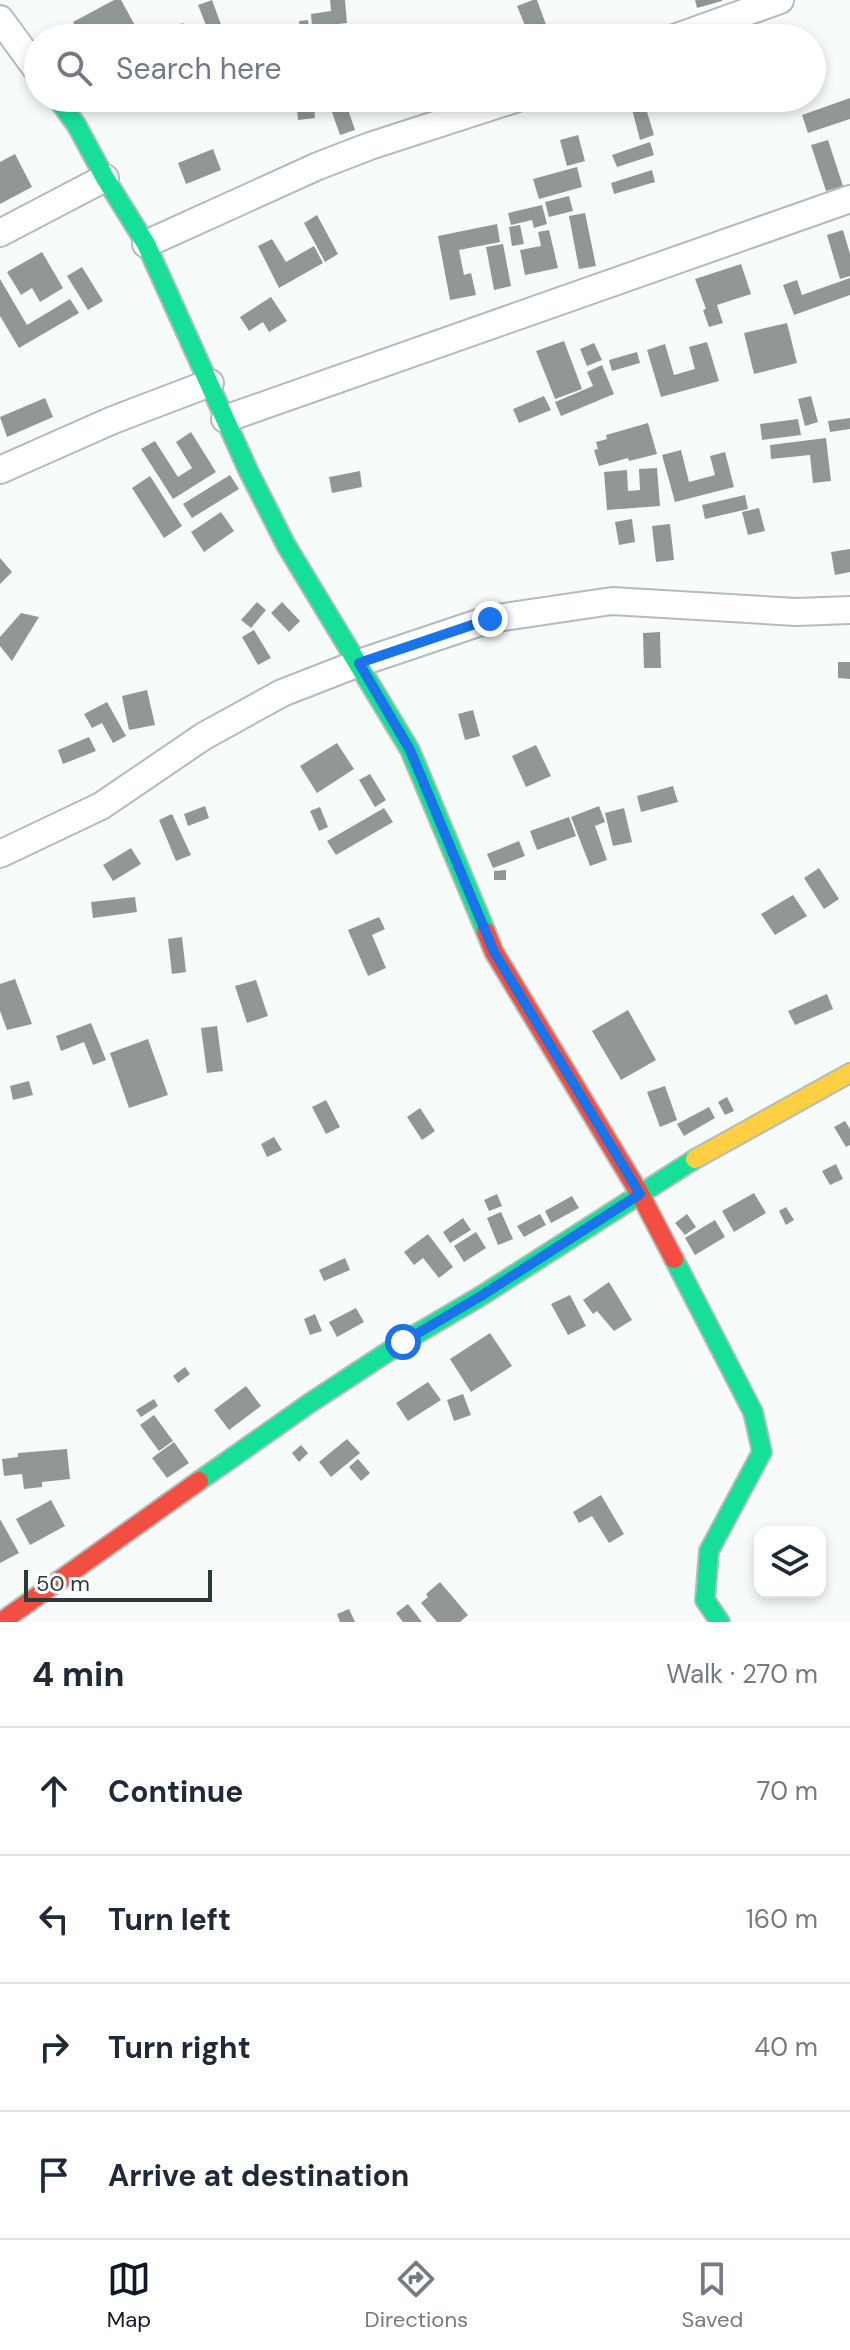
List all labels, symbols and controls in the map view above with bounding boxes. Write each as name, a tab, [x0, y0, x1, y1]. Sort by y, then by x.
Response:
search box	[24, 24, 826, 112]
icon: search	[52, 46, 96, 90]
text: Search here	[116, 49, 282, 88]
route end	[472, 601, 508, 637]
route start	[385, 1324, 421, 1360]
map controls	[754, 1526, 826, 1598]
button: layers	[754, 1526, 826, 1598]
scale bar	[24, 1566, 212, 1602]
text: 50 m	[36, 1569, 90, 1598]
text: 4 min	[32, 1652, 124, 1697]
text: Walk · 270 m	[666, 1657, 818, 1691]
icon: ahead	[32, 1769, 76, 1813]
text: Continue	[108, 1772, 243, 1811]
text: 70 m	[757, 1774, 818, 1808]
icon: left	[32, 1897, 76, 1941]
text: Turn left	[108, 1900, 231, 1939]
text: 160 m	[746, 1902, 818, 1936]
icon: right	[32, 2025, 76, 2069]
text: Turn right	[108, 2028, 251, 2067]
text: 40 m	[754, 2030, 818, 2064]
icon: arrive	[32, 2153, 76, 2197]
text: Arrive at destination	[108, 2156, 409, 2195]
tab: Map	[107, 2257, 151, 2334]
tab: Directions	[365, 2257, 468, 2334]
tab: Saved	[682, 2257, 743, 2334]

